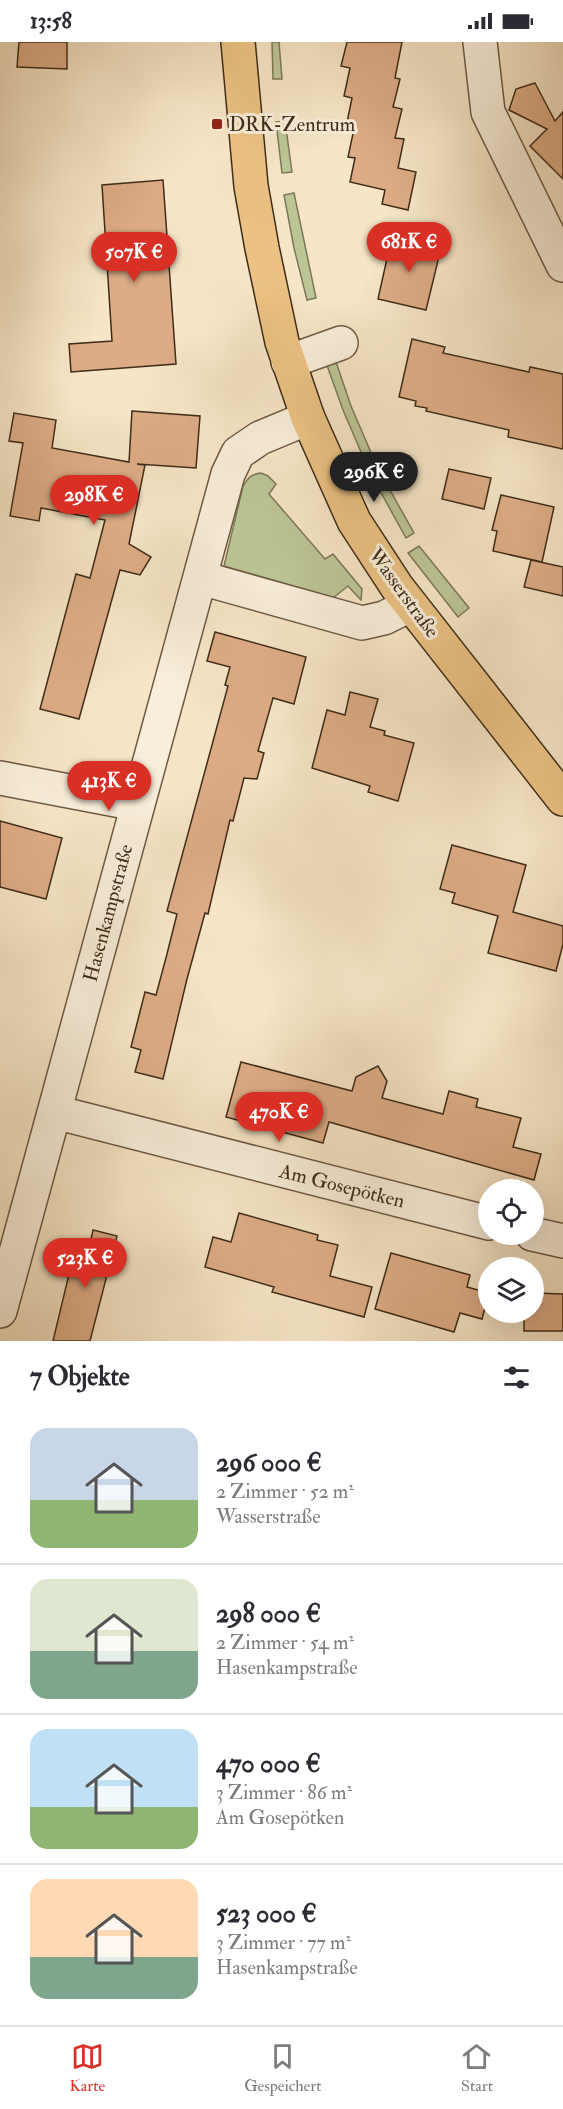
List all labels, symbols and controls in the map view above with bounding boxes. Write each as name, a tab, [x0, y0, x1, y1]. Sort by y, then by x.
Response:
text: 13:58	[30, 7, 72, 35]
place label: DRK-Zentrum	[229, 112, 356, 137]
marker: DRK-Zentrum	[210, 117, 224, 131]
pin: 681K €	[360, 222, 458, 273]
text: 681K €	[381, 229, 437, 254]
pin: 507K €	[85, 232, 183, 283]
text: 507K €	[105, 239, 163, 264]
pin: 296K €	[325, 452, 423, 503]
text: 296K €	[344, 459, 404, 484]
pin: 298K €	[45, 475, 143, 526]
text: 298K €	[64, 482, 124, 507]
street label: Wasserstraße	[363, 543, 445, 643]
pin: 413K €	[60, 761, 158, 812]
text: 413K €	[81, 768, 137, 793]
street label: Hasenkampstraße	[78, 841, 139, 985]
pin: 470K €	[230, 1092, 328, 1143]
text: 470K €	[249, 1099, 309, 1124]
street label: Am Gosepötken	[276, 1158, 407, 1215]
map controls	[478, 1179, 544, 1323]
button: locate	[478, 1179, 544, 1245]
pin: 523K €	[36, 1238, 134, 1289]
text: 523K €	[57, 1245, 113, 1270]
button: layers	[478, 1257, 544, 1323]
text: 7 Objekte	[30, 1361, 130, 1393]
icon: filters	[500, 1361, 533, 1394]
text: 296 000 €	[216, 1447, 322, 1479]
icon: home	[78, 1452, 150, 1524]
text: 2 Zimmer · 52 m²	[216, 1479, 354, 1504]
text: Wasserstraße	[216, 1504, 321, 1529]
text: 298 000 €	[216, 1598, 321, 1630]
icon: home	[78, 1603, 150, 1675]
text: 2 Zimmer · 54 m²	[216, 1630, 354, 1655]
text: Hasenkampstraße	[216, 1655, 357, 1680]
text: 470 000 €	[216, 1748, 321, 1780]
icon: home	[78, 1753, 150, 1825]
text: 3 Zimmer · 86 m²	[216, 1780, 352, 1805]
text: Am Gosepötken	[216, 1805, 344, 1830]
text: 523 000 €	[216, 1898, 317, 1930]
icon: home	[78, 1903, 150, 1975]
text: 3 Zimmer · 77 m²	[216, 1930, 351, 1955]
text: Hasenkampstraße	[216, 1955, 357, 1980]
tab: Karte	[70, 2040, 105, 2096]
tab: Gespeichert	[244, 2040, 321, 2096]
tab: Start	[460, 2040, 493, 2096]

